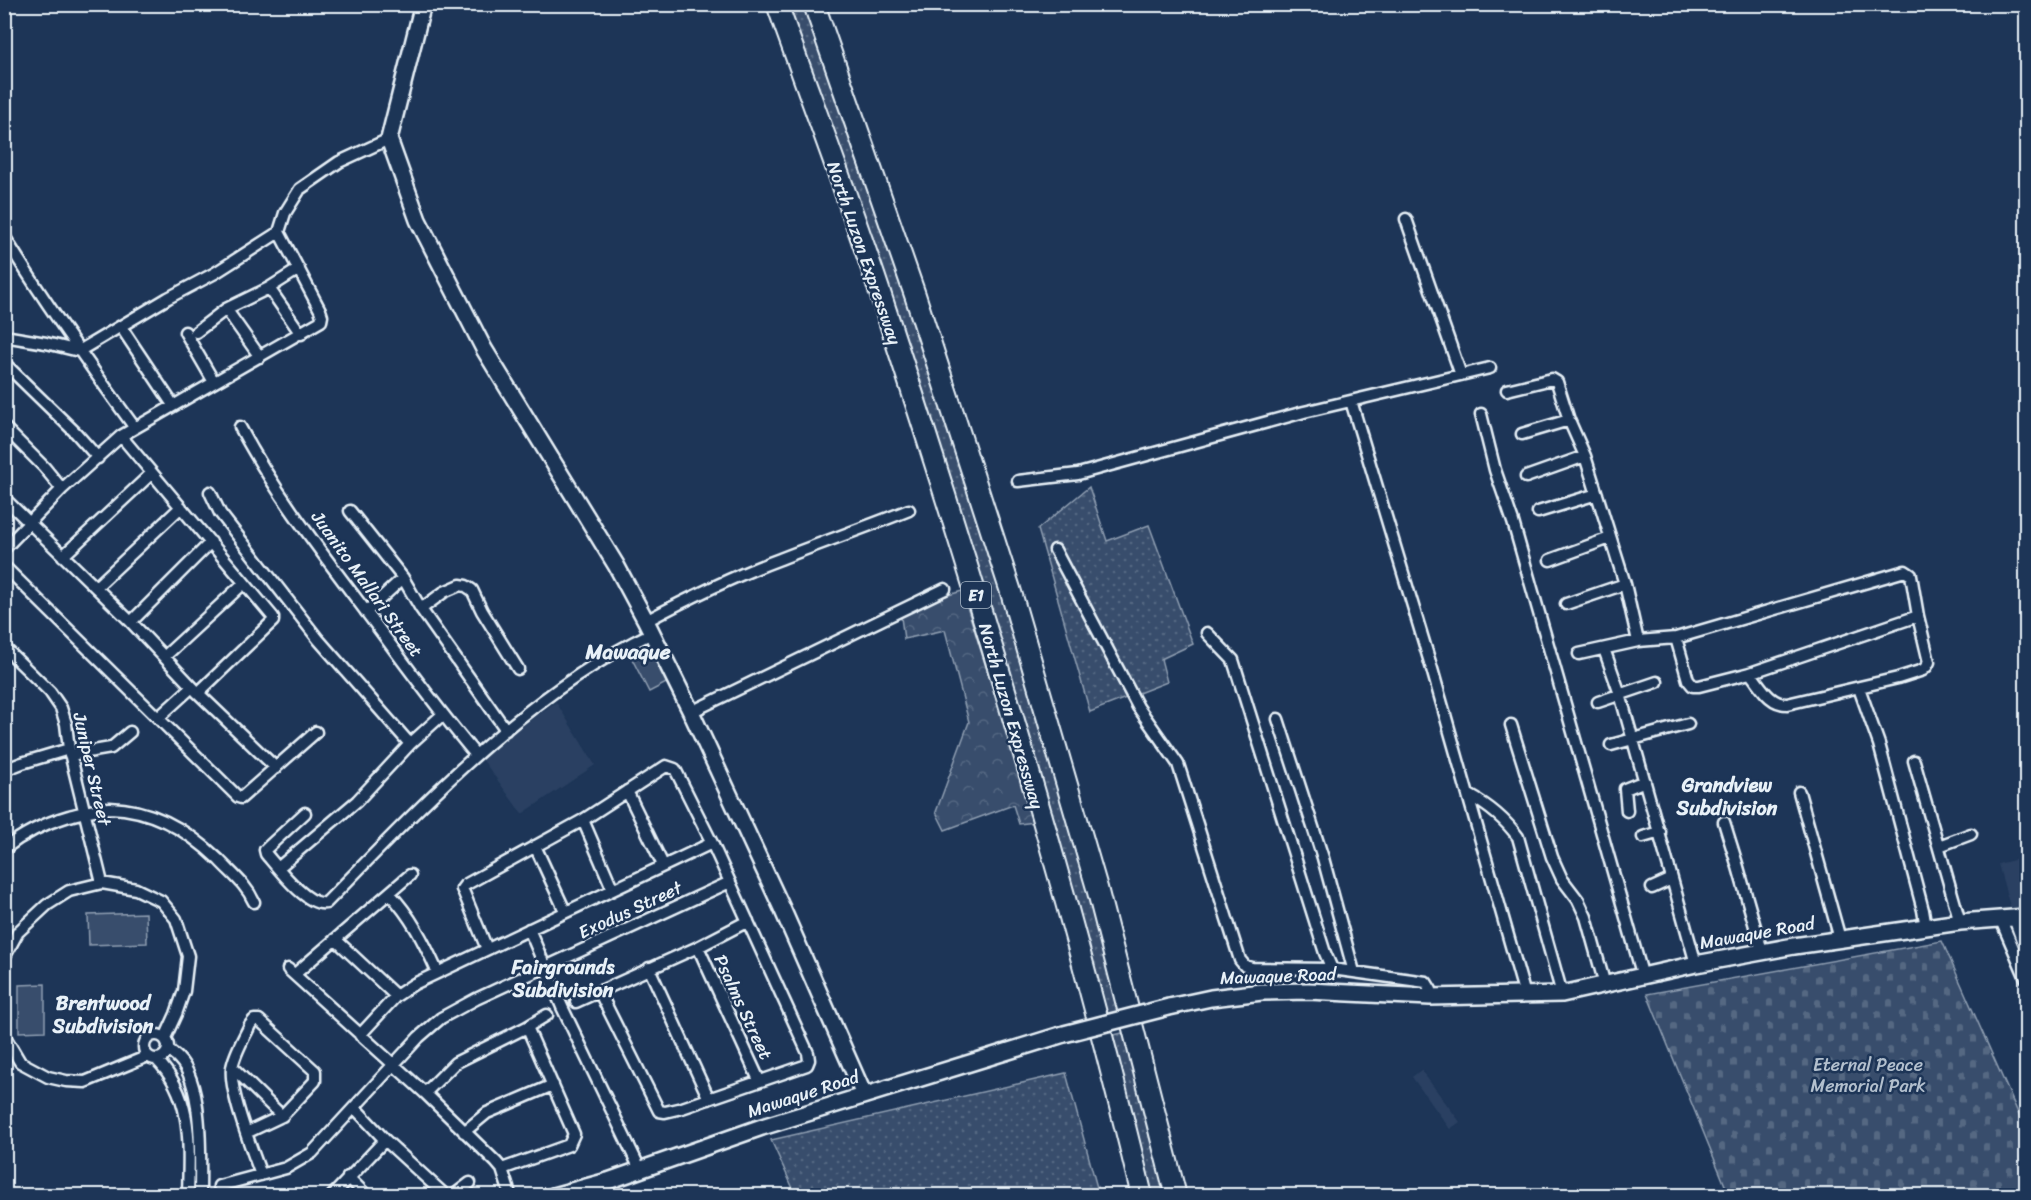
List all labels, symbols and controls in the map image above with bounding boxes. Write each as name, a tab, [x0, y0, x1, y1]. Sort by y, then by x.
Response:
street label: North Luzon Expressway	[818, 157, 911, 350]
street label: Juanito Mallari Street	[302, 503, 432, 664]
road number: E1	[961, 582, 991, 608]
street label: North Luzon Expressway	[969, 619, 1053, 814]
district label: Mawaque	[584, 633, 671, 671]
street label: Juniper Street	[63, 708, 121, 829]
district label: Grandview Subdivision	[1676, 768, 1778, 826]
street label: Exodus Street	[573, 872, 688, 948]
street label: Mawaque Road	[1697, 907, 1818, 959]
street label: Psalms Street	[705, 949, 781, 1065]
district label: Fairgrounds Subdivision	[510, 950, 615, 1008]
street label: Mawaque Road	[1219, 958, 1338, 994]
district label: Brentwood Subdivision	[52, 986, 154, 1044]
park label: Eternal Peace Memorial Park	[1810, 1049, 1926, 1102]
street label: Mawaque Road	[743, 1060, 865, 1127]

